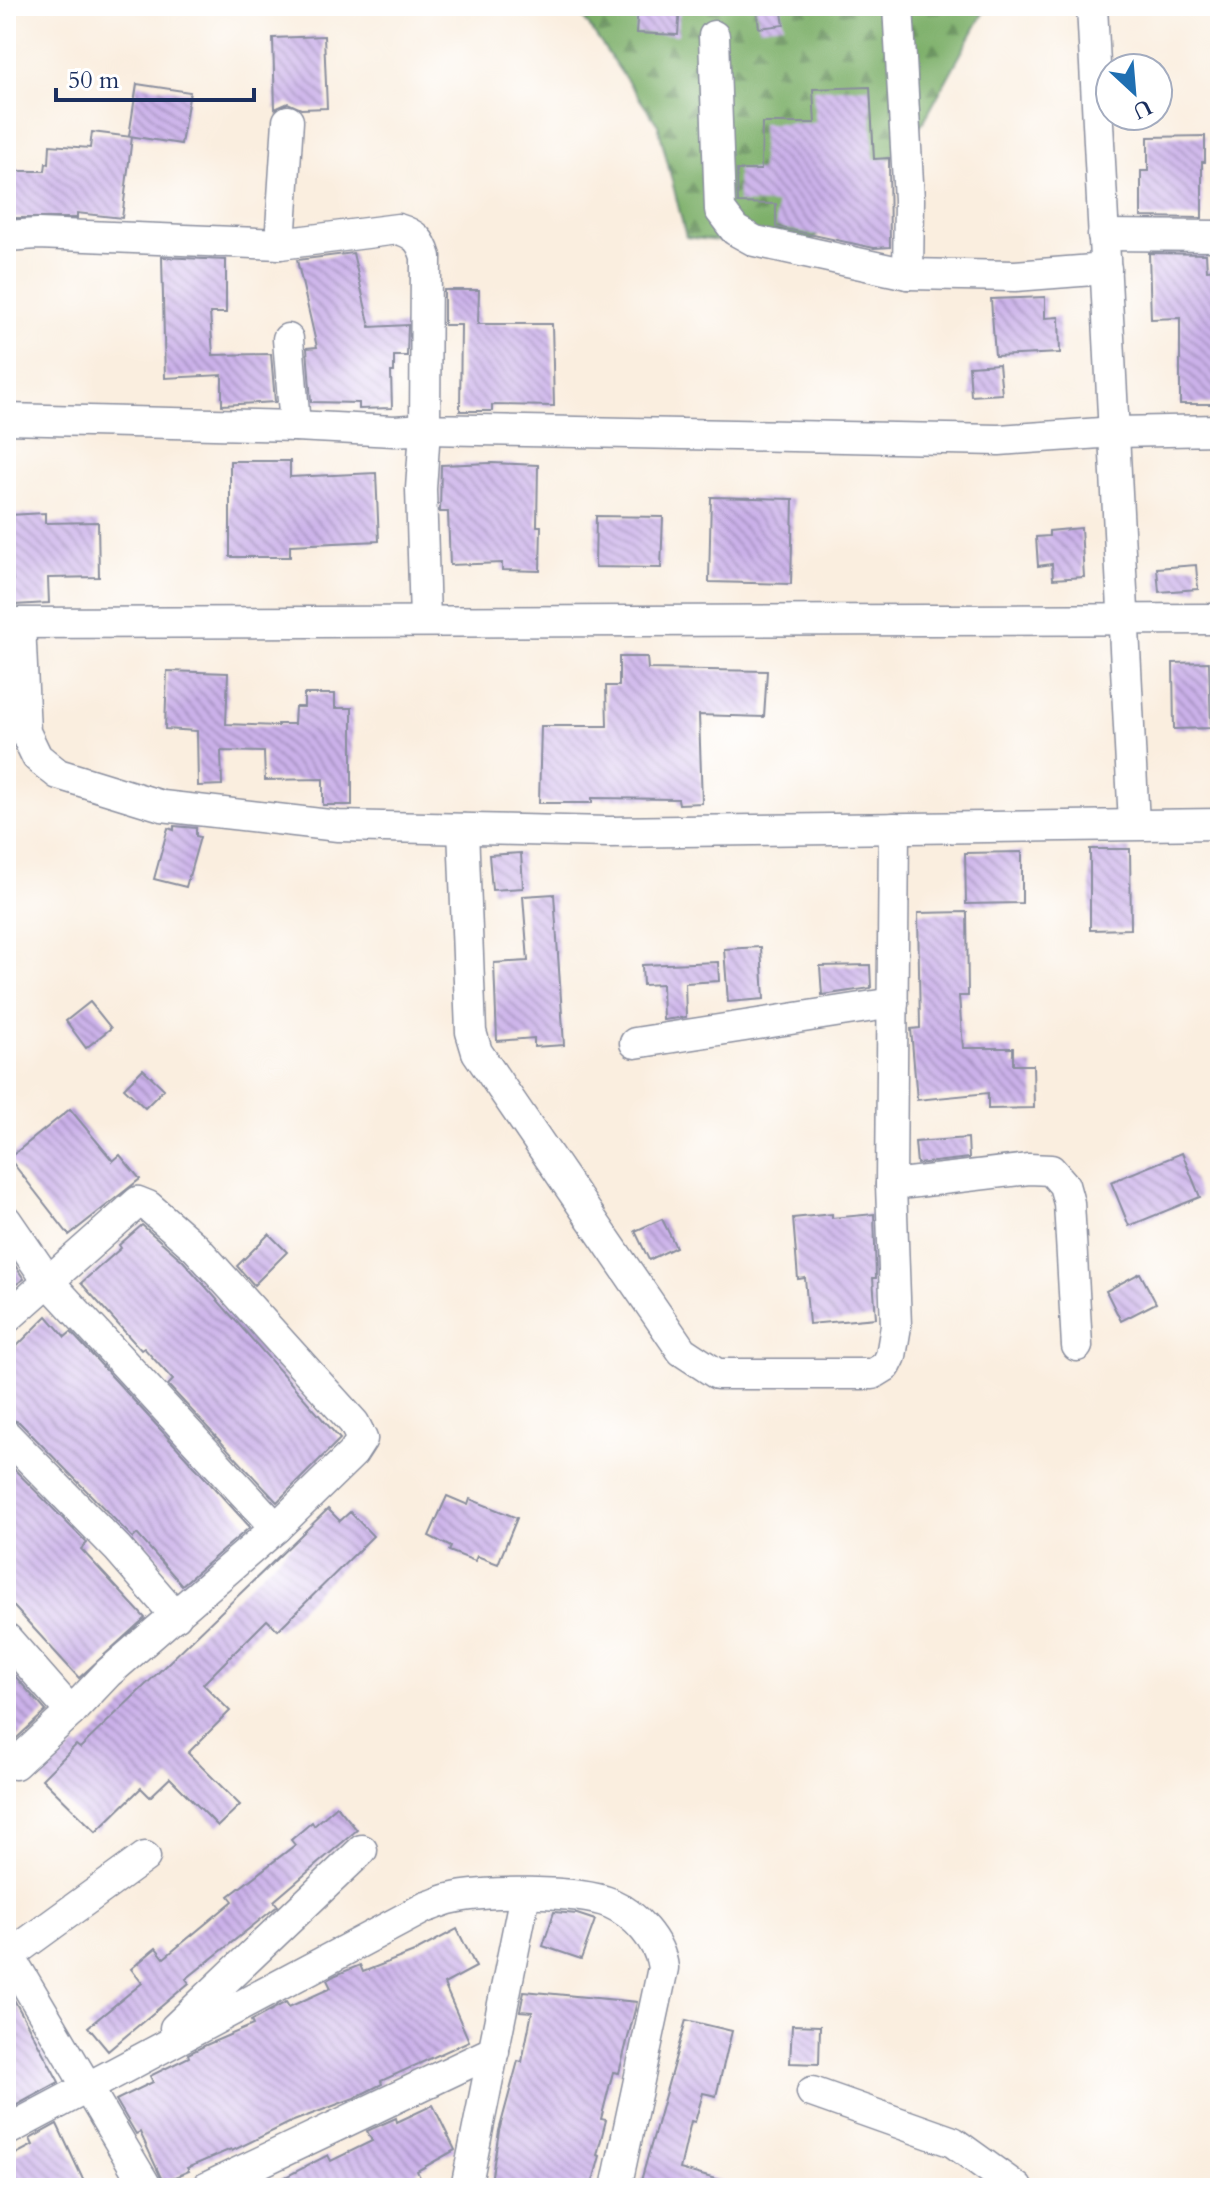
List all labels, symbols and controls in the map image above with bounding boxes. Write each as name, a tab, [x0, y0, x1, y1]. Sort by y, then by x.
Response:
scale bar	[56, 52, 254, 102]
north arrow	[1094, 52, 1174, 132]
text: 50 m	[68, 64, 120, 97]
text: U	[1128, 92, 1157, 127]

